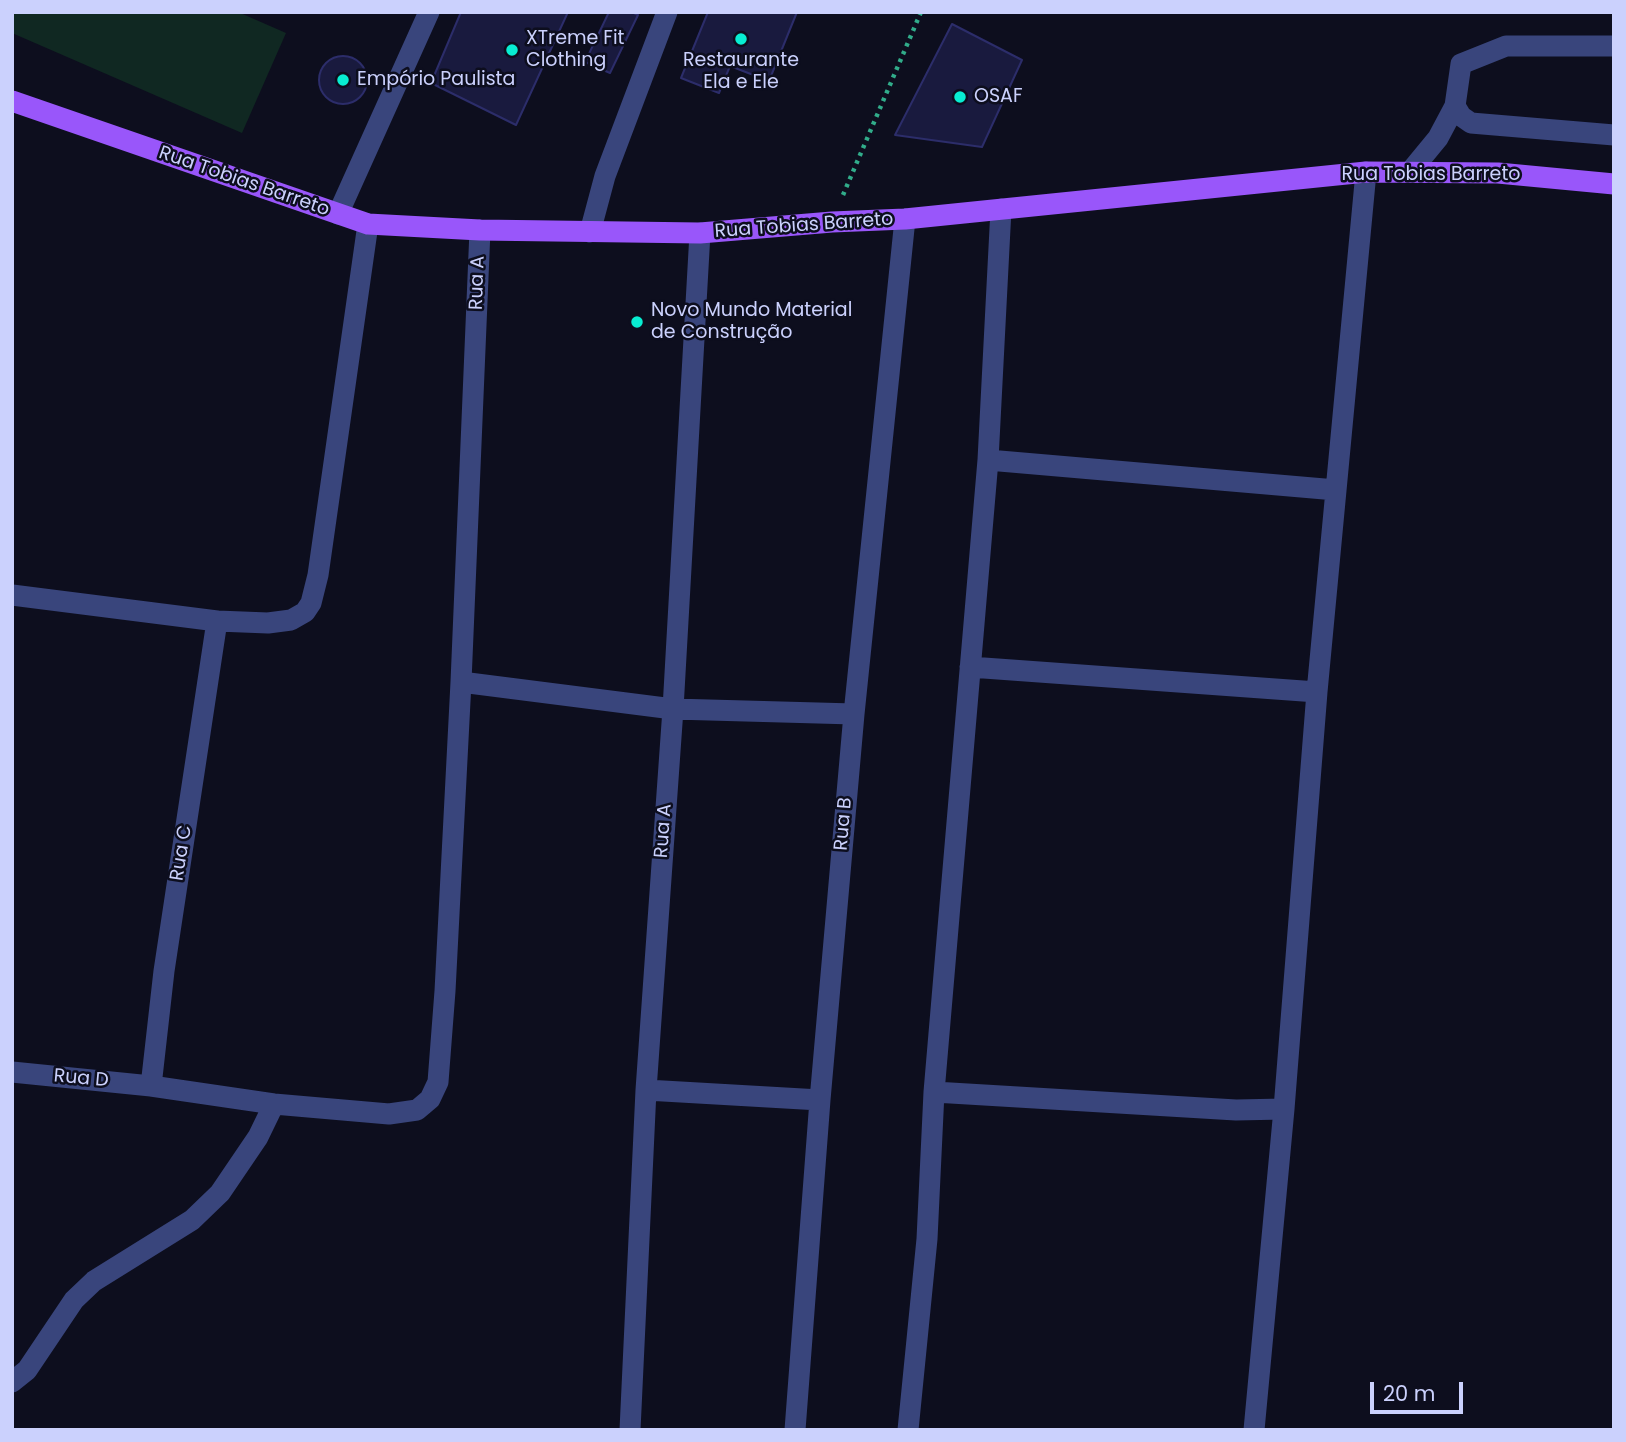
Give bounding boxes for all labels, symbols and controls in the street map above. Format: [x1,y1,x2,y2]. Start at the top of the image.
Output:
place label: XTreme Fit Clothing [526,28,625,72]
marker: Restaurante Ela e Ele [733,31,749,47]
marker: XTreme Fit Clothing [504,42,520,58]
place label: Restaurante Ela e Ele [683,50,799,94]
place label: Empório Paulista [357,69,515,91]
marker: Empório Paulista [335,72,351,88]
place label: OSAF [974,86,1022,108]
marker: OSAF [952,89,968,105]
street label: Rua Tobias Barreto [156,142,332,222]
street label: Rua Tobias Barreto [1342,164,1520,186]
street label: Rua Tobias Barreto [714,208,894,244]
street label: Rua A [466,255,490,311]
place label: Novo Mundo Material de Construção [651,300,852,344]
marker: Novo Mundo Material de Construção [629,314,645,330]
street label: Rua B [830,796,858,852]
street label: Rua A [651,803,677,859]
street label: Rua C [166,823,198,883]
street label: Rua D [53,1065,109,1093]
scale bar [1374,1368,1467,1412]
text: 20 m [1383,1379,1436,1408]

